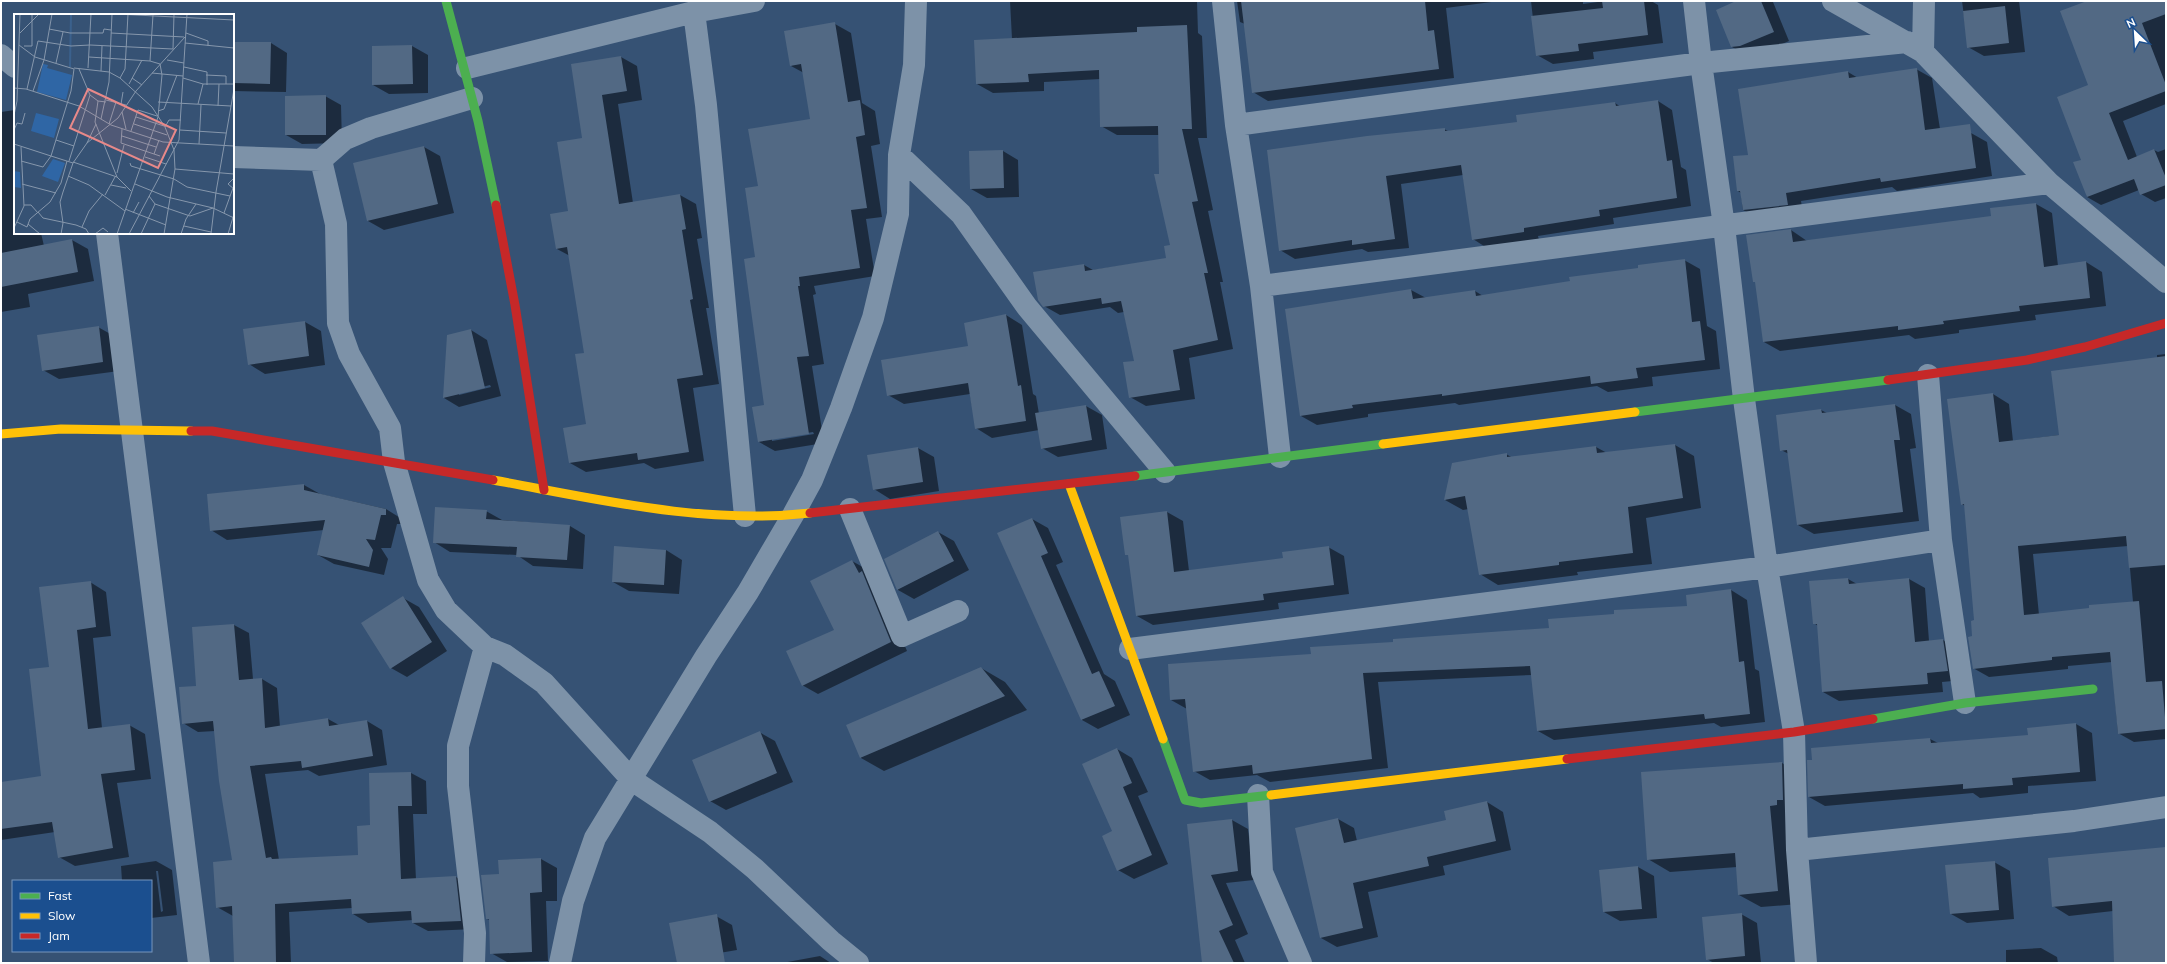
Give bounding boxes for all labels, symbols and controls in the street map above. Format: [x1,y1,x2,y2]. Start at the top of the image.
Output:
north arrow [2115,12,2155,52]
inset map [14,14,234,234]
text: N [2124,15,2137,31]
legend [12,880,152,952]
text: Fast [48,888,72,903]
text: Slow [48,908,76,923]
text: Jam [48,928,70,943]

